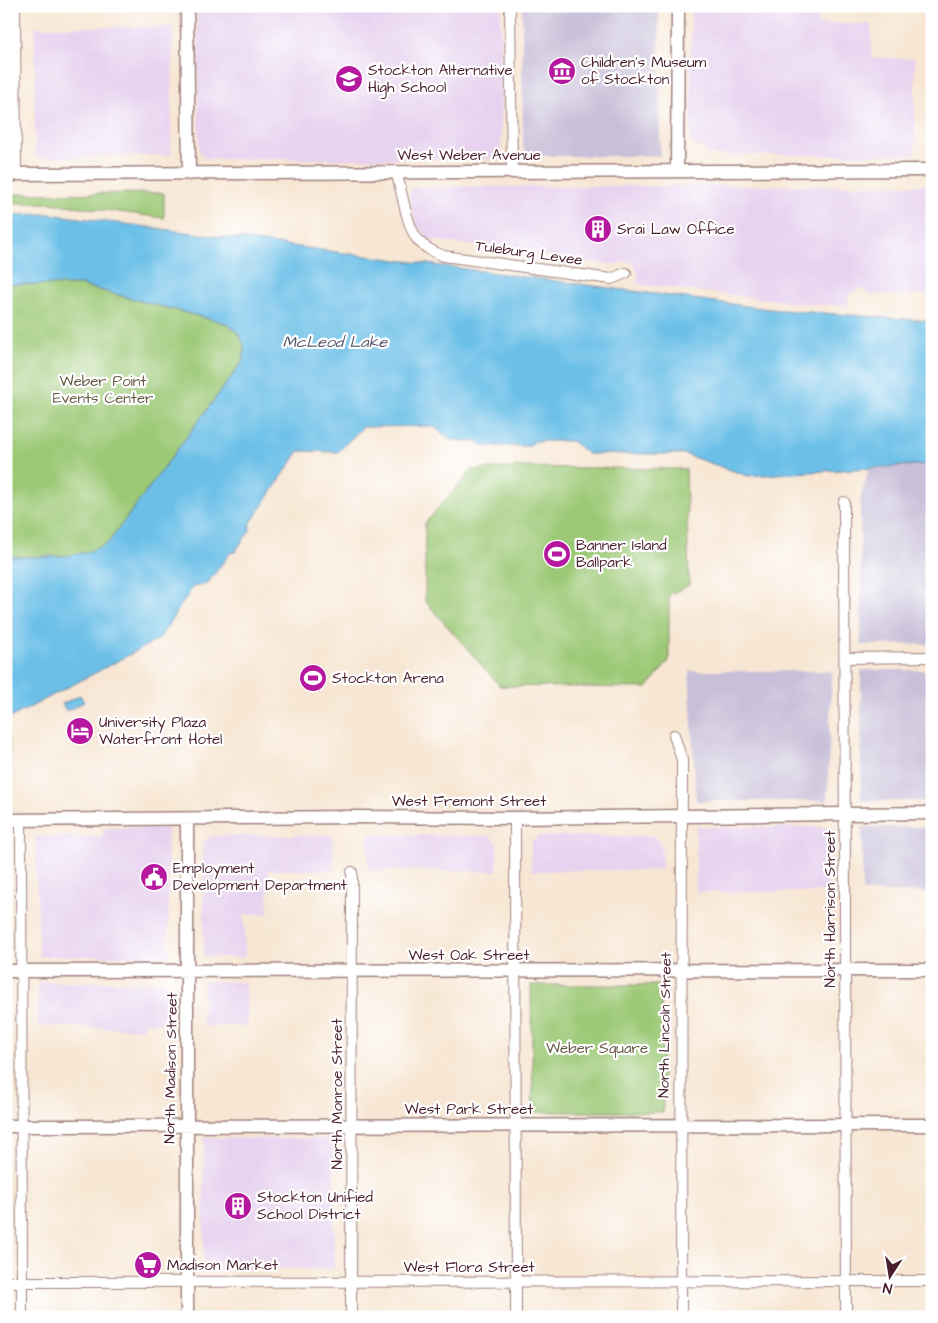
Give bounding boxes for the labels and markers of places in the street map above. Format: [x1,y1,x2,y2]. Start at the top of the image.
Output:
place label: Children's Museum of Stockton [581,52,707,90]
museum icon: Children's Museum of Stockton [547,56,577,86]
place label: Stockton Alternative High School [368,60,513,99]
school or university icon: Stockton Alternative High School [334,64,364,94]
building icon: Srai Law Office [583,214,613,244]
place label: Srai Law Office [617,219,735,240]
place label: Banner Island Ballpark [576,535,667,573]
sports icon: Banner Island Ballpark [542,539,572,569]
sports icon: Stockton Arena [298,663,328,693]
place label: Stockton Arena [332,668,444,689]
place label: University Plaza Waterfront Hotel [99,712,222,750]
hotel icon: University Plaza Waterfront Hotel [65,716,95,746]
place label: Employment Development Department [173,858,347,896]
public building icon: Employment Development Department [139,862,169,892]
place label: Stockton Unified School District [257,1187,373,1225]
building icon: Stockton Unified School District [223,1191,253,1221]
supermarket icon: Madison Market [133,1250,163,1280]
place label: Madison Market [167,1255,278,1276]

